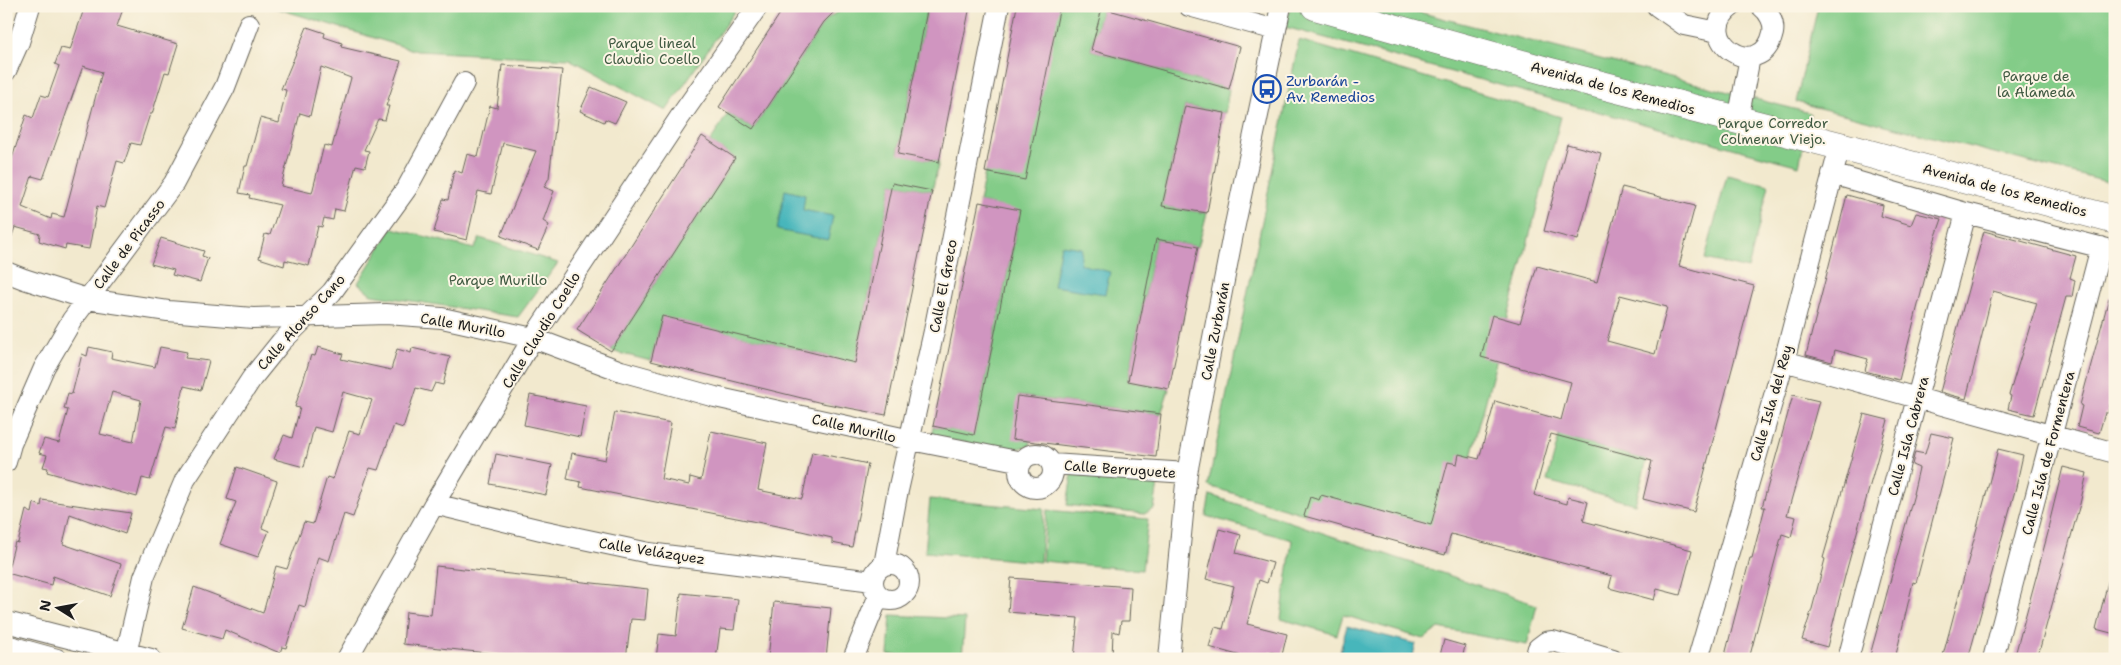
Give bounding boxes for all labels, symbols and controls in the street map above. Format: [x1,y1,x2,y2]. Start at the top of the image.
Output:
park label: Parque lineal Claudio Coello [604,34,700,68]
street label: Avenida de los Remedios [1529,57,1697,119]
park label: Parque de la Alameda [1997,67,2075,101]
place label: Zurbarán - Av. Remedios [1286,72,1375,106]
bus stop icon: Zurbarán - Av. Remedios [1252,74,1282,104]
park label: Parque Corredor Colmenar Viejo. [1718,114,1829,148]
street label: Avenida de los Remedios [1921,159,2089,221]
street label: Calle de Picasso [89,195,169,293]
street label: Calle El Greco [925,238,961,334]
street label: Calle Claudio Coello [498,268,584,392]
street label: Calle Alonso Cano [253,270,349,374]
park label: Parque Murillo [449,271,547,289]
street label: Calle Zurbarán [1197,280,1233,382]
street label: Calle Murillo [419,309,507,341]
street label: Calle Isla del Rey [1746,343,1796,463]
street label: Calle Isla de Formentera [2017,369,2079,537]
street label: Calle Isla Cabrera [1883,374,1933,498]
street label: Calle Murillo [810,410,898,446]
street label: Calle Berruguete [1063,456,1177,482]
street label: Calle Velázquez [598,534,706,568]
north arrow [32,582,82,632]
text: N [35,598,55,613]

